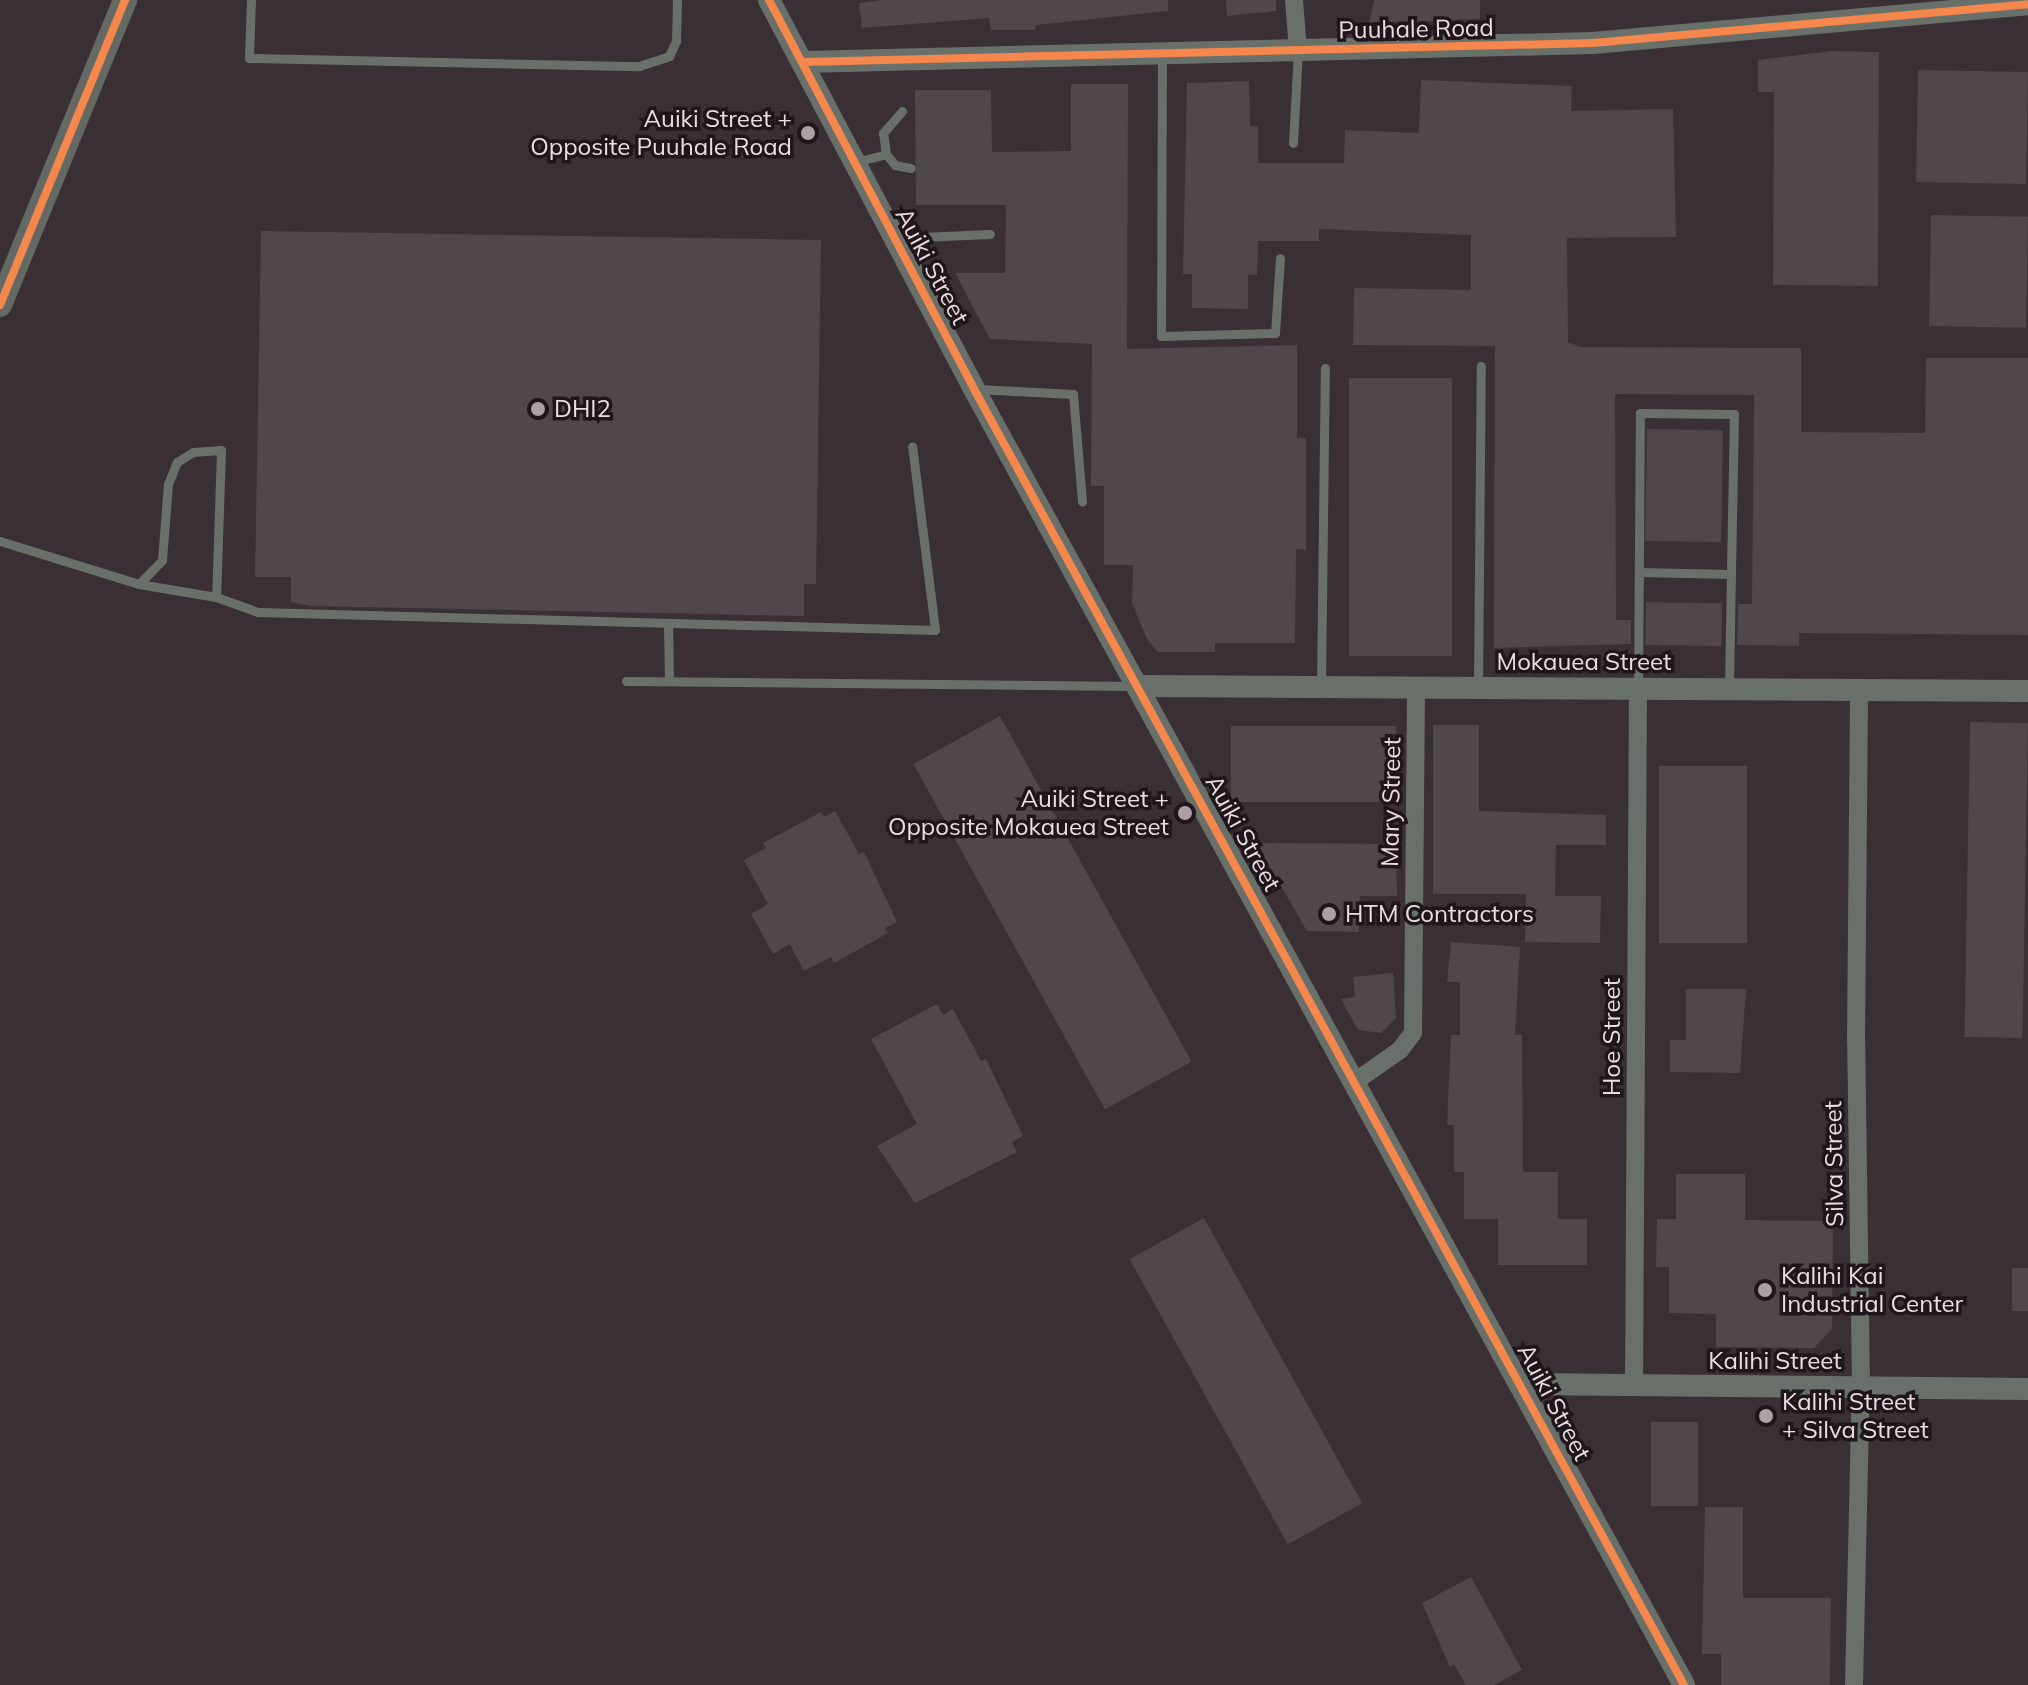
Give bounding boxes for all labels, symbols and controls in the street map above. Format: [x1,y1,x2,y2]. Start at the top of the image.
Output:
street label: Puuhale Road [1338,13,1494,45]
place label: Auiki Street + Opposite Puuhale Road [530,105,792,161]
marker: Auiki Street + Opposite Puuhale Road [799,124,817,142]
street label: Auiki Street [889,203,975,329]
place label: DHI2 [554,395,611,423]
marker: DHI2 [529,400,547,418]
street label: Mokauea Street [1497,648,1671,676]
street label: Mary Street [1375,737,1407,867]
street label: Auiki Street [1199,770,1287,896]
place label: Auiki Street + Opposite Mokauea Street [888,785,1169,841]
marker: Auiki Street + Opposite Mokauea Street [1176,804,1194,822]
place label: HTM Contractors [1345,900,1534,928]
marker: HTM Contractors [1320,905,1338,923]
street label: Hoe Street [1598,978,1626,1096]
street label: Silva Street [1819,1101,1849,1227]
place label: Kalihi Kai Industrial Center [1781,1262,1963,1318]
marker: Kalihi Kai Industrial Center [1756,1281,1774,1299]
street label: Auiki Street [1511,1339,1597,1465]
street label: Kalihi Street [1708,1347,1842,1375]
place label: Kalihi Street + Silva Street [1782,1388,1929,1444]
marker: Kalihi Street + Silva Street [1757,1407,1775,1425]

